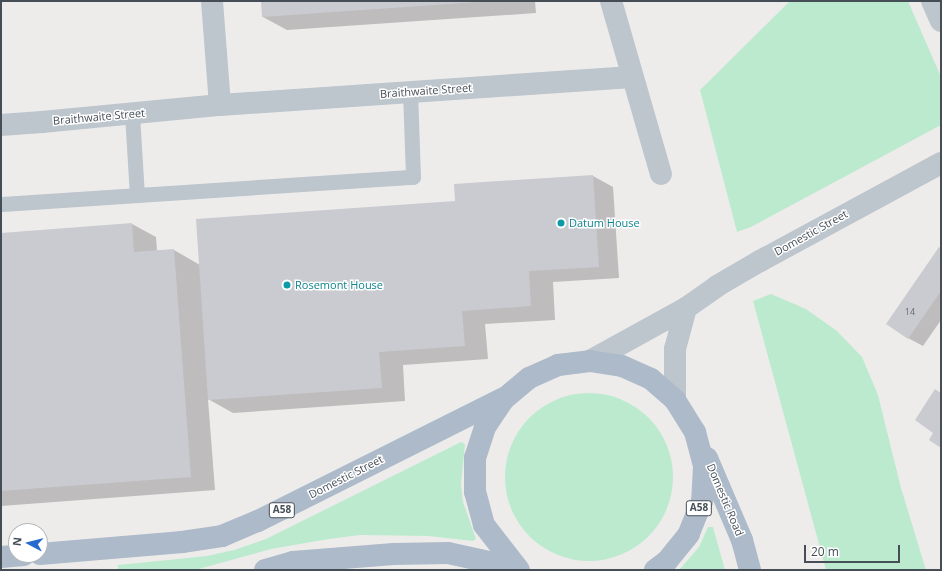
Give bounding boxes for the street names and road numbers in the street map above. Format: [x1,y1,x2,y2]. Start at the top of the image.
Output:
street label: Braithwaite Street [380,81,472,101]
street label: Braithwaite Street [52,106,146,128]
street label: Domestic Street [772,207,850,259]
street label: Domestic Street [307,453,385,501]
street label: Domestic Road [704,462,746,538]
road number: A58 [685,500,713,516]
road number: A58 [268,502,296,518]

